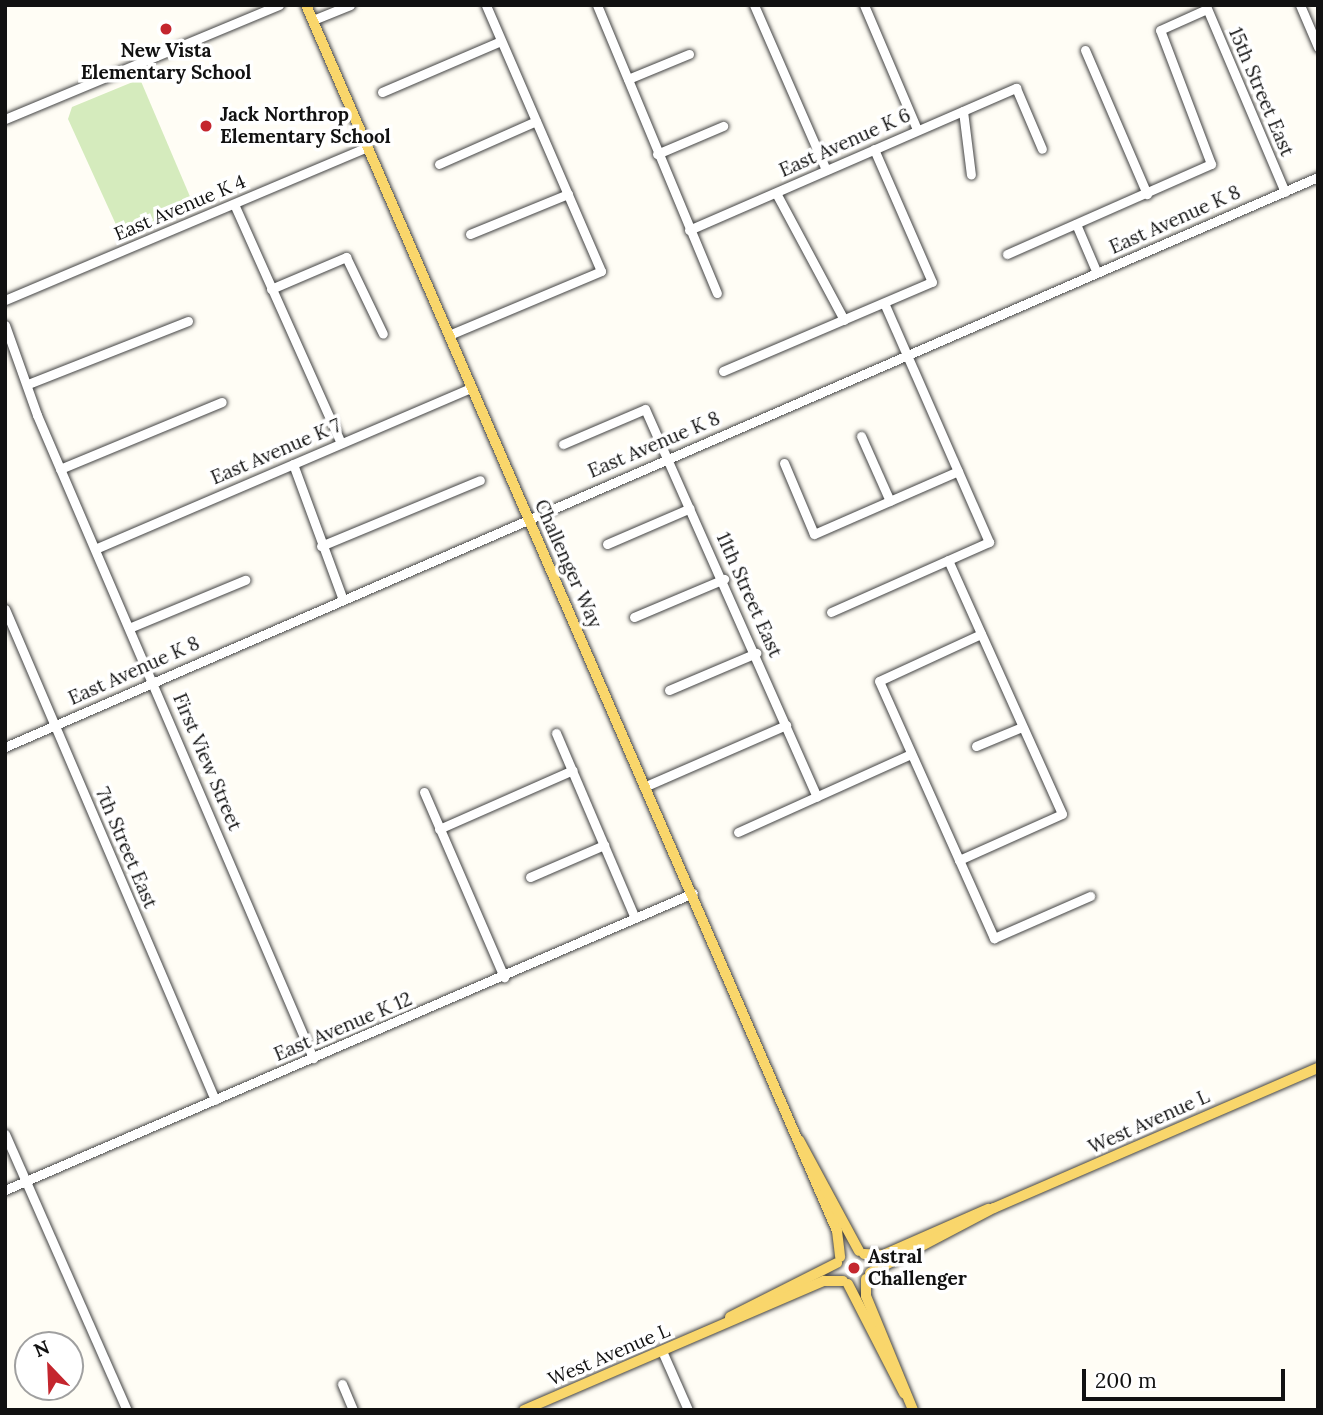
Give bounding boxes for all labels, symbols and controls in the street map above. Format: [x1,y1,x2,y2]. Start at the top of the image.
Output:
marker: New Vista Elementary School [158,21,174,37]
street label: 15th Street East [1224,24,1298,160]
place label: New Vista Elementary School [81,40,251,84]
place label: Jack Northrop Elementary School [220,104,391,148]
street label: East Avenue K 6 [776,104,914,182]
marker: Jack Northrop Elementary School [198,118,214,134]
street label: East Avenue K 4 [111,170,249,246]
street label: East Avenue K 8 [1106,181,1244,259]
street label: East Avenue K 8 [585,407,723,483]
street label: East Avenue K 7 [208,414,344,490]
street label: Challenger Way [529,496,607,632]
street label: 11th Street East [711,529,787,661]
street label: East Avenue K 8 [65,632,203,710]
street label: First View Street [168,690,246,834]
street label: 7th Street East [90,784,162,912]
street label: East Avenue K 12 [271,988,415,1066]
street label: West Avenue L [1085,1085,1213,1159]
place label: Astral Challenger [868,1246,967,1290]
marker: Astral Challenger [846,1260,862,1276]
street label: West Avenue L [545,1319,673,1391]
north arrow [14,1331,84,1401]
text: N [30,1335,53,1362]
scale bar [1085,1356,1288,1400]
text: 200 m [1095,1367,1157,1394]

